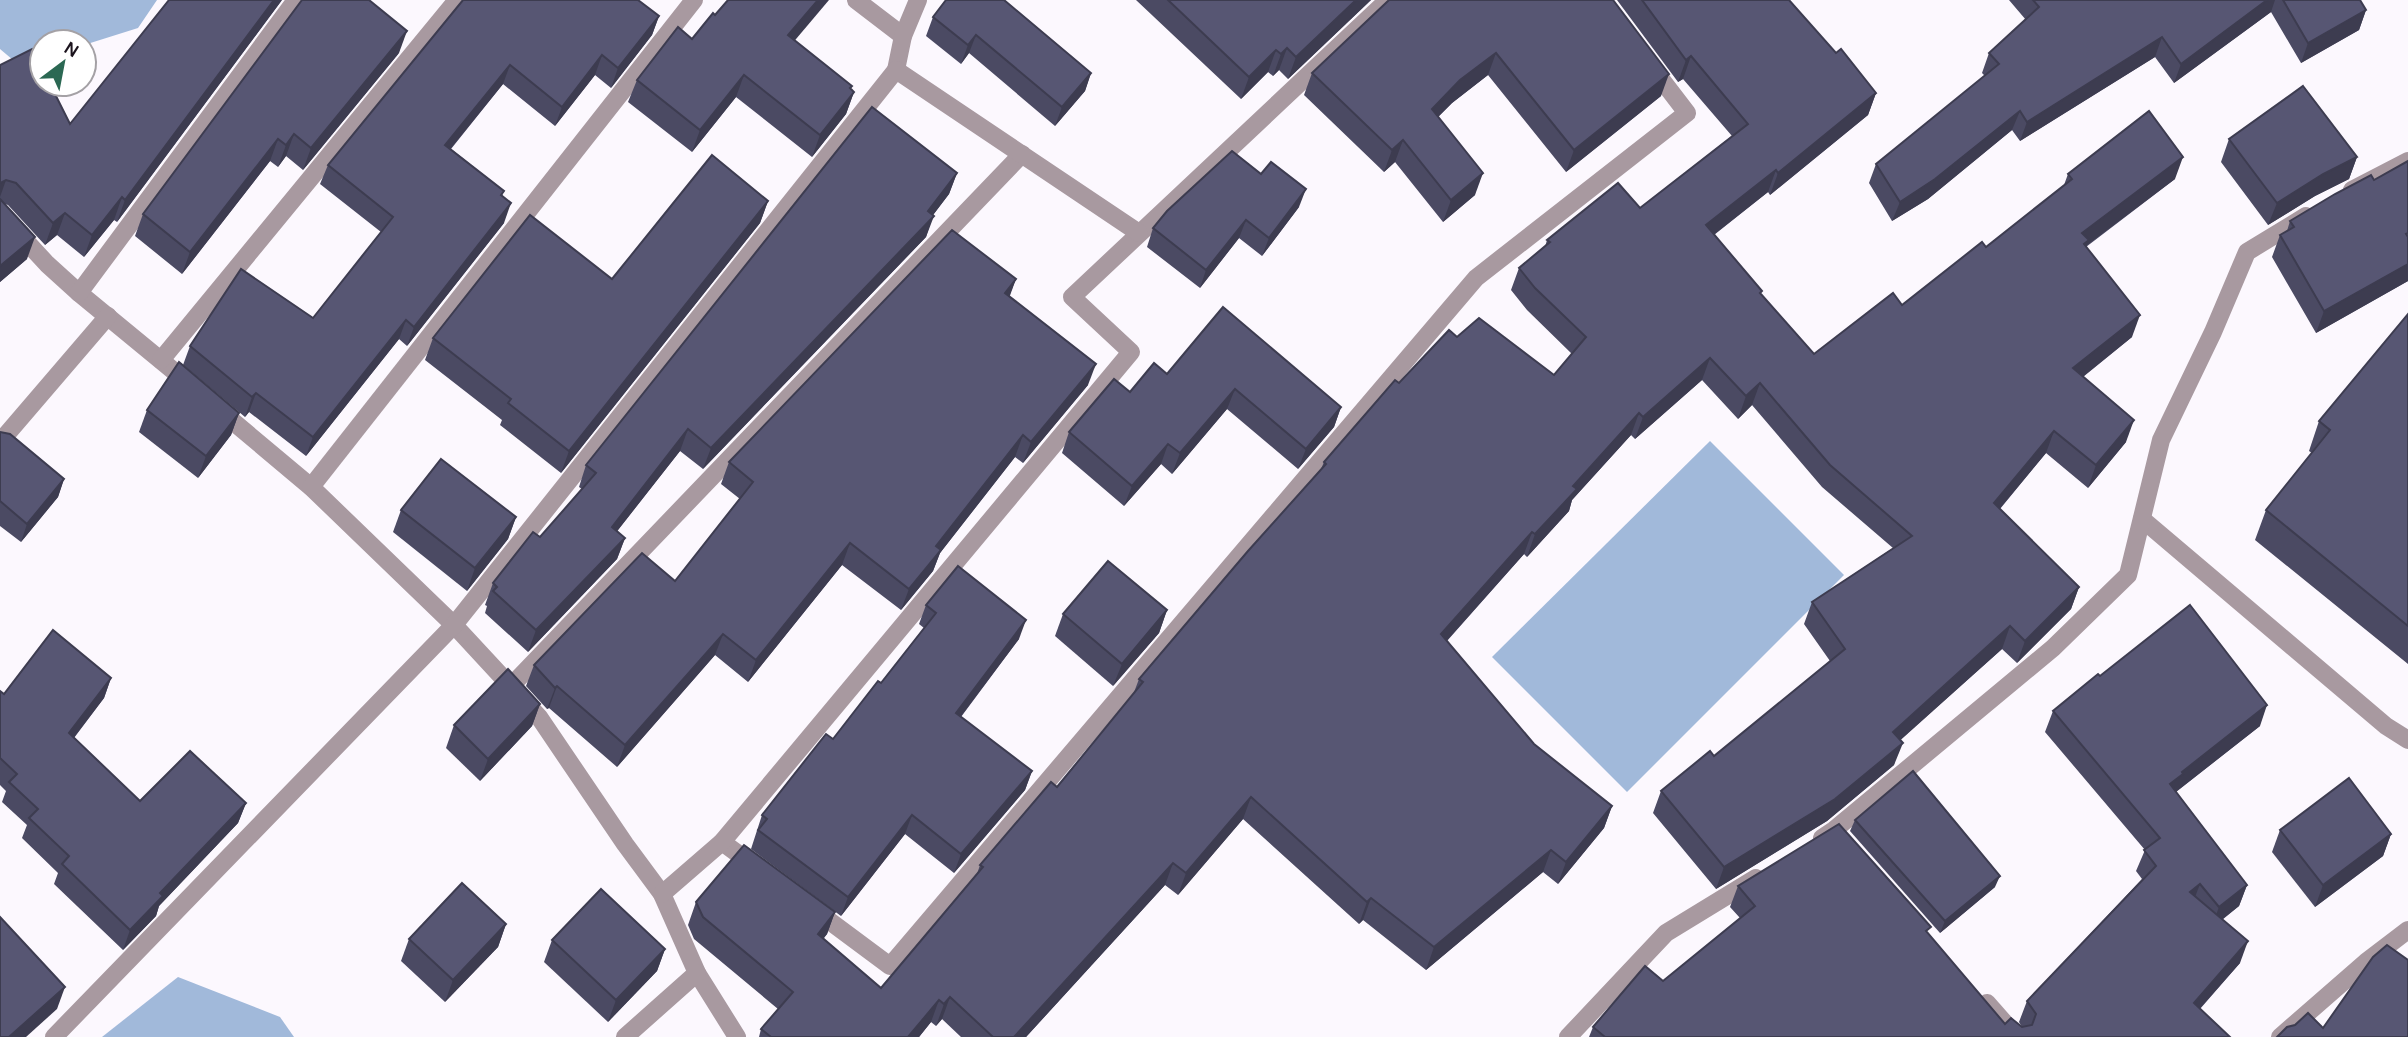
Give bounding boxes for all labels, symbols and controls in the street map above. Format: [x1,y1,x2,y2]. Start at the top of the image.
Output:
north arrow [28,28,98,98]
text: N [60,36,83,62]

